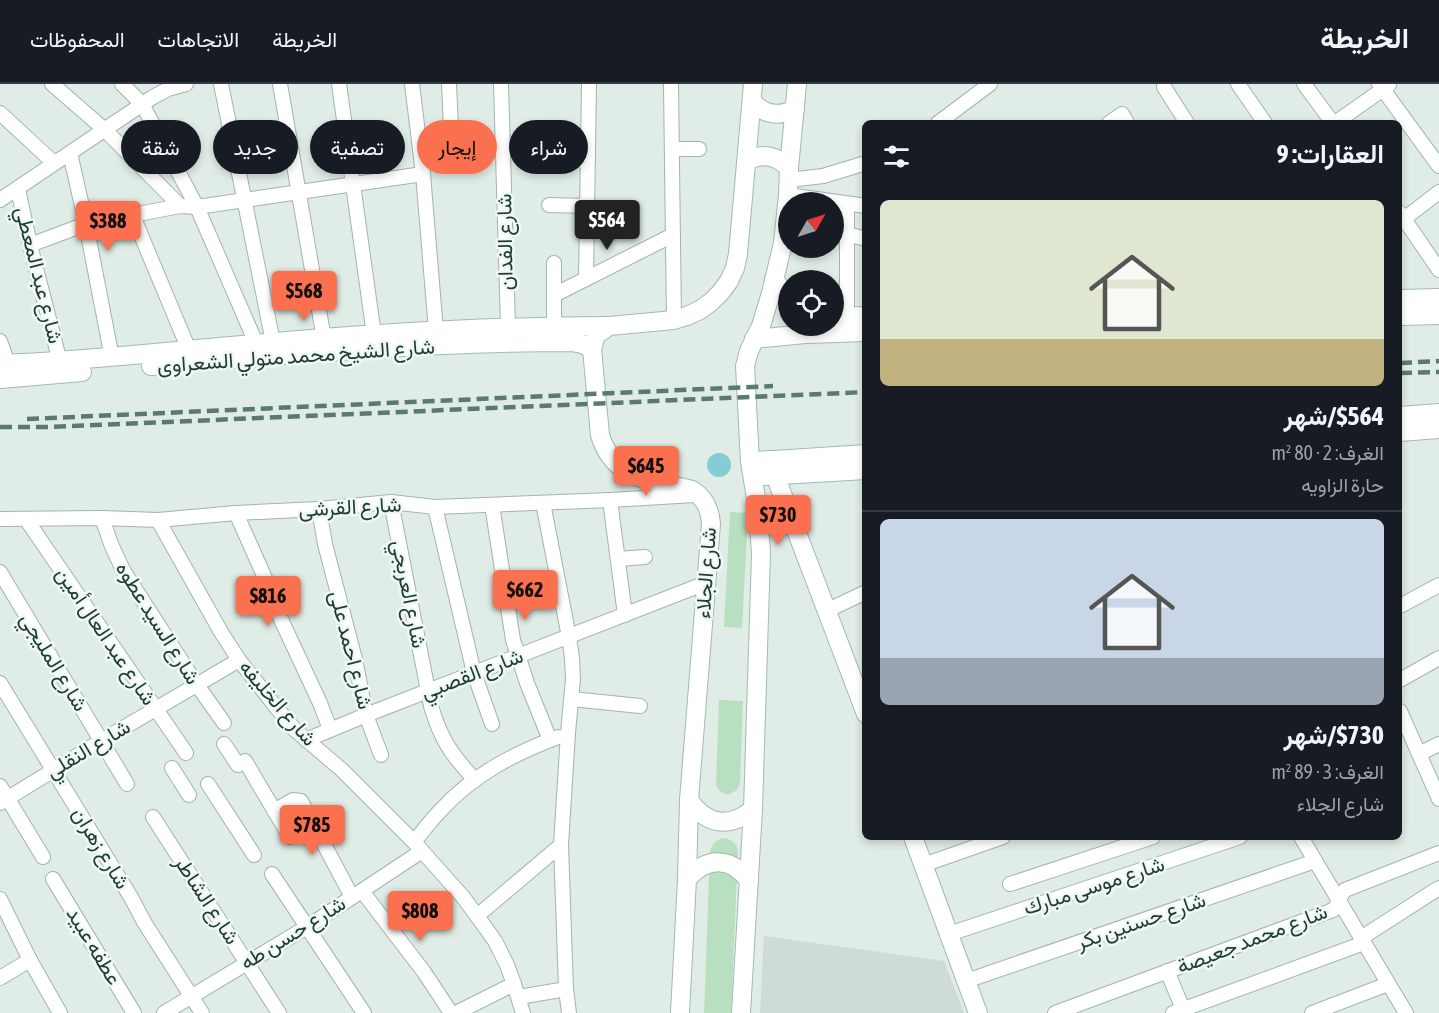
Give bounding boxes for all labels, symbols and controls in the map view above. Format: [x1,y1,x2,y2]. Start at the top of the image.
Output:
text: الخريطة [1320,22,1409,54]
text: المحفوظات [30,27,125,51]
text: الاتجاهات [158,27,239,51]
text: الخريطة [272,27,337,51]
chip: شقة [121,120,201,174]
chip: جديد [213,120,298,174]
chip: تصفية [310,120,405,174]
chip: إيجار [417,120,497,174]
chip: شراء [509,120,588,174]
text: العقارات: 9 [1276,139,1384,169]
icon: filters [880,140,913,173]
north arrow [778,192,844,258]
map controls [778,192,844,336]
street label: شارع الفدان [491,193,520,291]
pin: $564 [571,200,643,251]
pin: $388 [72,201,144,252]
street label: شارع عبد المعطي [6,204,69,347]
text: $564 [589,208,625,231]
text: $388 [90,209,126,232]
icon: home [1078,239,1186,347]
button: locate [778,270,844,336]
pin: $568 [268,271,340,322]
text: $568 [286,279,322,302]
street label: شارع الشيخ محمد متولي الشعراوى [156,333,436,383]
text: $564/شهر [1284,401,1384,431]
text: الغرف: 2 · 80 m² [1271,441,1384,464]
pin: $645 [610,446,682,497]
text: $645 [628,454,664,477]
text: حارة الزاويه [1301,473,1384,496]
street label: شارع القرشى [298,491,402,524]
pin: $730 [742,495,814,546]
text: $730 [760,503,796,526]
street label: شارع الجلاء [690,526,723,620]
street label: شارع العربجي [382,538,432,651]
street label: شارع السيد عطوه [109,557,206,690]
icon: home [1078,558,1186,666]
street label: شارع عبد العال أمين [49,562,162,711]
pin: $662 [489,570,561,621]
pin: $816 [232,576,304,627]
text: $662 [507,578,543,601]
text: $816 [250,584,286,607]
street label: شارع احمد على [323,588,378,712]
street label: شارع المليجي [11,608,94,718]
street label: شارع القصبي [417,643,528,709]
street label: شارع الخليفه [233,654,323,752]
street label: شارع النقلي [41,714,137,788]
text: $730/شهر [1284,720,1384,750]
text: الغرف: 3 · 89 m² [1271,760,1384,783]
text: شارع الجلاء [1297,792,1384,815]
street label: شارع زهران [66,802,136,894]
pin: $785 [276,805,348,856]
text: $785 [294,813,330,836]
street label: شارع الشاطر [167,850,245,950]
street label: شارع موسى مبارك [1020,851,1168,922]
street label: شارع حسنين بكر [1072,887,1210,957]
street label: شارع حسن طه [235,890,351,977]
pin: $808 [384,891,456,942]
street label: شارع محمد جعيصة [1173,898,1331,981]
text: $808 [402,899,438,922]
street label: عطفه عبيد [61,902,127,989]

